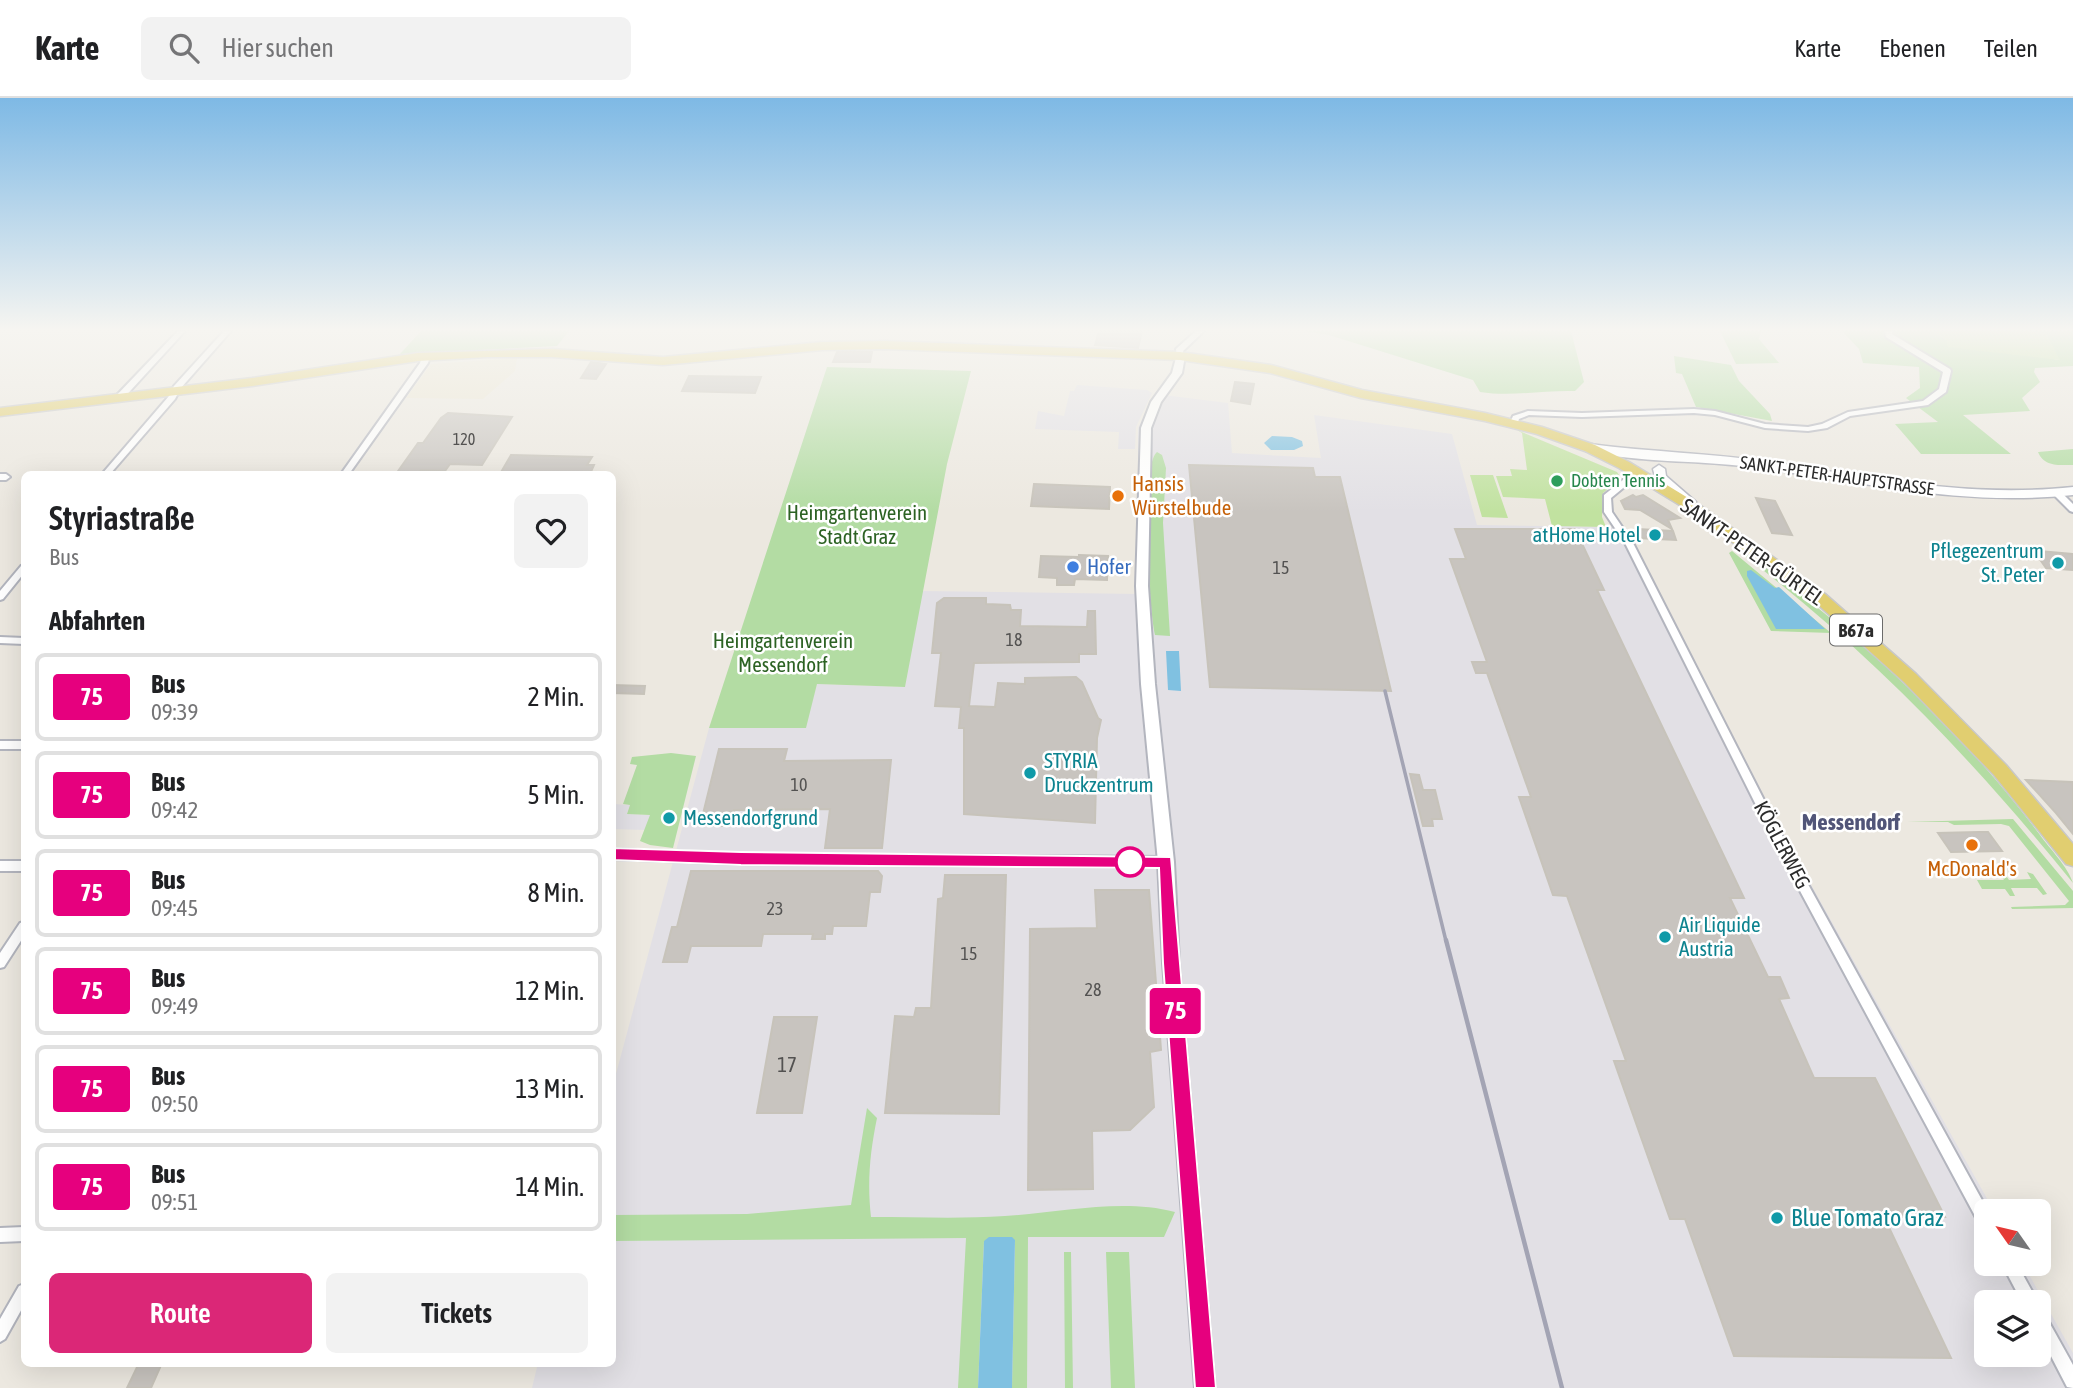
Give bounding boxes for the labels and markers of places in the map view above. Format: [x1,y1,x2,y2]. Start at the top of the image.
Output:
place label: Dobten Tennis [1571,470,1665,491]
place label: Hansis Würstelbude [1132,471,1231,519]
marker: Dobten Tennis [1549,473,1565,489]
marker: Hansis Würstelbude [1110,488,1126,504]
place label: atHome Hotel [1533,522,1641,546]
marker: atHome Hotel [1647,527,1663,543]
place label: Pflegezentrum St. Peter [1930,538,2045,586]
place label: Hofer [1087,554,1131,578]
marker: Pflegezentrum St. Peter [2050,555,2066,571]
marker: Hofer [1065,559,1081,575]
place label: STYRIA Druckzentrum [1044,748,1154,796]
marker: STYRIA Druckzentrum [1022,765,1038,781]
place label: Messendorfgrund [683,805,818,829]
marker: Messendorfgrund [661,810,677,826]
marker: McDonald's [1964,837,1980,853]
unlabelled marker [1115,847,1145,877]
place label: McDonald's [1927,856,2017,880]
place label: Air Liquide Austria [1679,912,1761,960]
marker: Air Liquide Austria [1657,929,1673,945]
place label: Blue Tomato Graz [1791,1204,1944,1231]
marker: Blue Tomato Graz [1769,1210,1785,1226]

